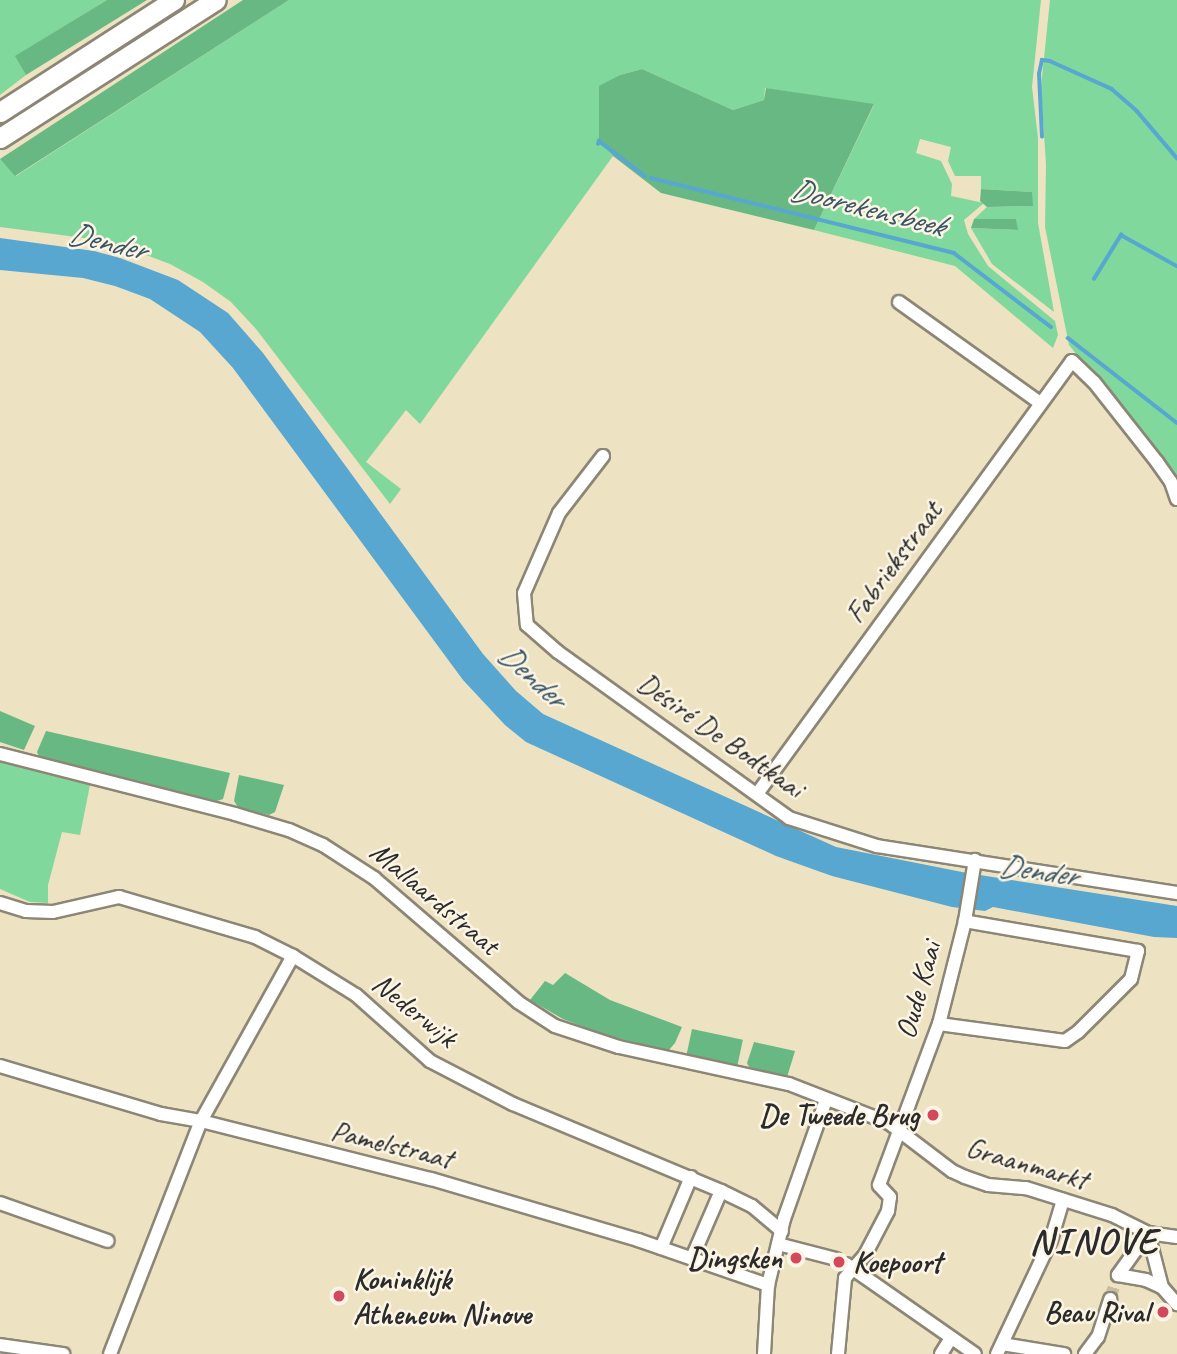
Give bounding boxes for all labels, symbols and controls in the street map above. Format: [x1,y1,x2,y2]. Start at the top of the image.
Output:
water label: Doorekensbeek [786,170,948,246]
water label: Dender [65,215,149,269]
street label: Fabriekstraat [837,494,949,630]
water label: Dender [490,636,574,716]
street label: Désiré De Bodtkaai [631,665,811,805]
street label: Mallaardstraat [363,834,507,962]
water label: Dender [997,847,1079,895]
street label: Oude Kaai [887,937,949,1043]
street label: Nederwijk [365,965,465,1055]
place label: De Tweede Brug [760,1097,919,1133]
marker: De Tweede Brug [925,1107,941,1123]
street label: Pamelstraat [328,1112,456,1176]
street label: Graanmarkt [962,1129,1092,1197]
district label: NINOVE [1031,1219,1157,1263]
place label: Dingsken [688,1240,782,1276]
place label: Koepoort [853,1244,941,1280]
marker: Dingsken [788,1250,804,1266]
marker: Koepoort [831,1254,847,1270]
place label: Koninklijk Atheneum Ninove [353,1261,531,1332]
marker: Koninklijk Atheneum Ninove [331,1288,347,1304]
place label: Beau Rival [1043,1294,1149,1330]
marker: Beau Rival [1155,1304,1171,1320]

